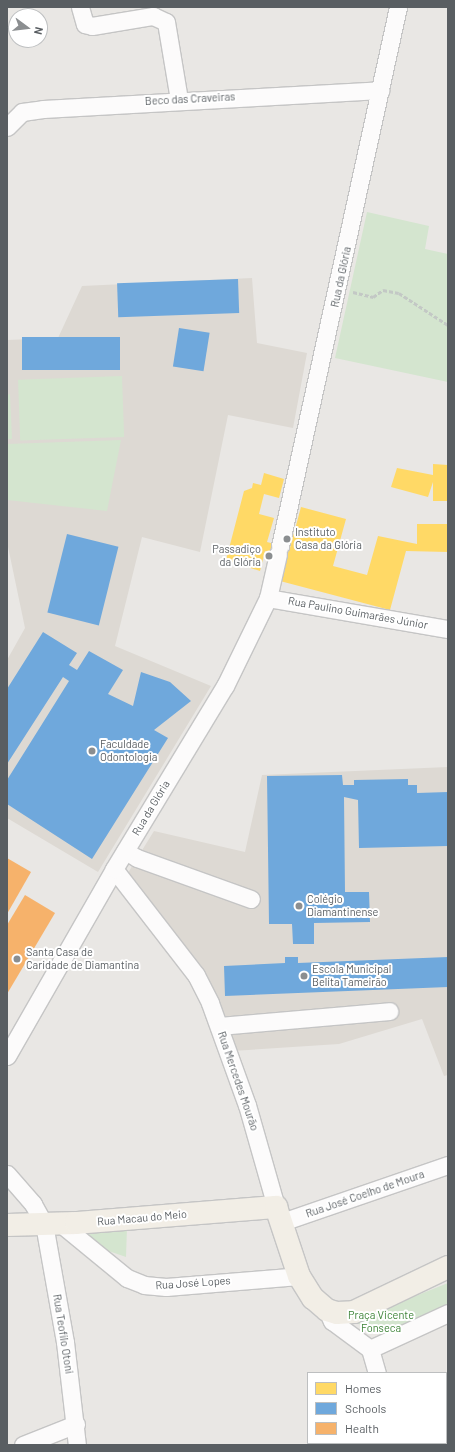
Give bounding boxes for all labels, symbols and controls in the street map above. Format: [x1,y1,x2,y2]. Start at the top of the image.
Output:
north arrow [8,8,48,48]
text: N [32,26,46,36]
street label: Beco das Craveiras [144,90,236,108]
street label: Rua da Glória [328,245,354,309]
place label: Instituto Casa da Glória [295,526,362,552]
marker: Instituto Casa da Glória [282,534,292,544]
place label: Passadiço da Glória [212,543,261,569]
marker: Passadiço da Glória [264,551,274,561]
street label: Rua Paulino Guimarães Júnior [287,594,429,632]
place label: Faculdade Odontologia [100,738,157,764]
marker: Faculdade Odontologia [87,746,97,756]
street label: Rua da Glória [129,778,173,838]
place label: Colégio Diamantinense [307,893,378,919]
marker: Colégio Diamantinense [294,901,304,911]
place label: Santa Casa de Caridade de Diamantina [26,946,139,972]
marker: Santa Casa de Caridade de Diamantina [11,953,23,965]
place label: Escola Municipal Belita Tameirão [312,963,391,989]
marker: Escola Municipal Belita Tameirão [299,971,309,981]
street label: Rua Mercedes Mourão [215,1030,261,1132]
street label: Rua José Coelho de Moura [304,1167,426,1221]
street label: Rua Macau do Meio [97,1207,187,1229]
street label: Rua José Lopes [155,1274,231,1292]
street label: Rua Teofilo Otoni [50,1293,76,1375]
park label: Praça Vicente Fonseca [348,1309,414,1335]
legend [307,1372,447,1444]
text: Homes [345,1381,381,1395]
text: Schools [345,1401,386,1415]
text: Health [345,1421,379,1435]

